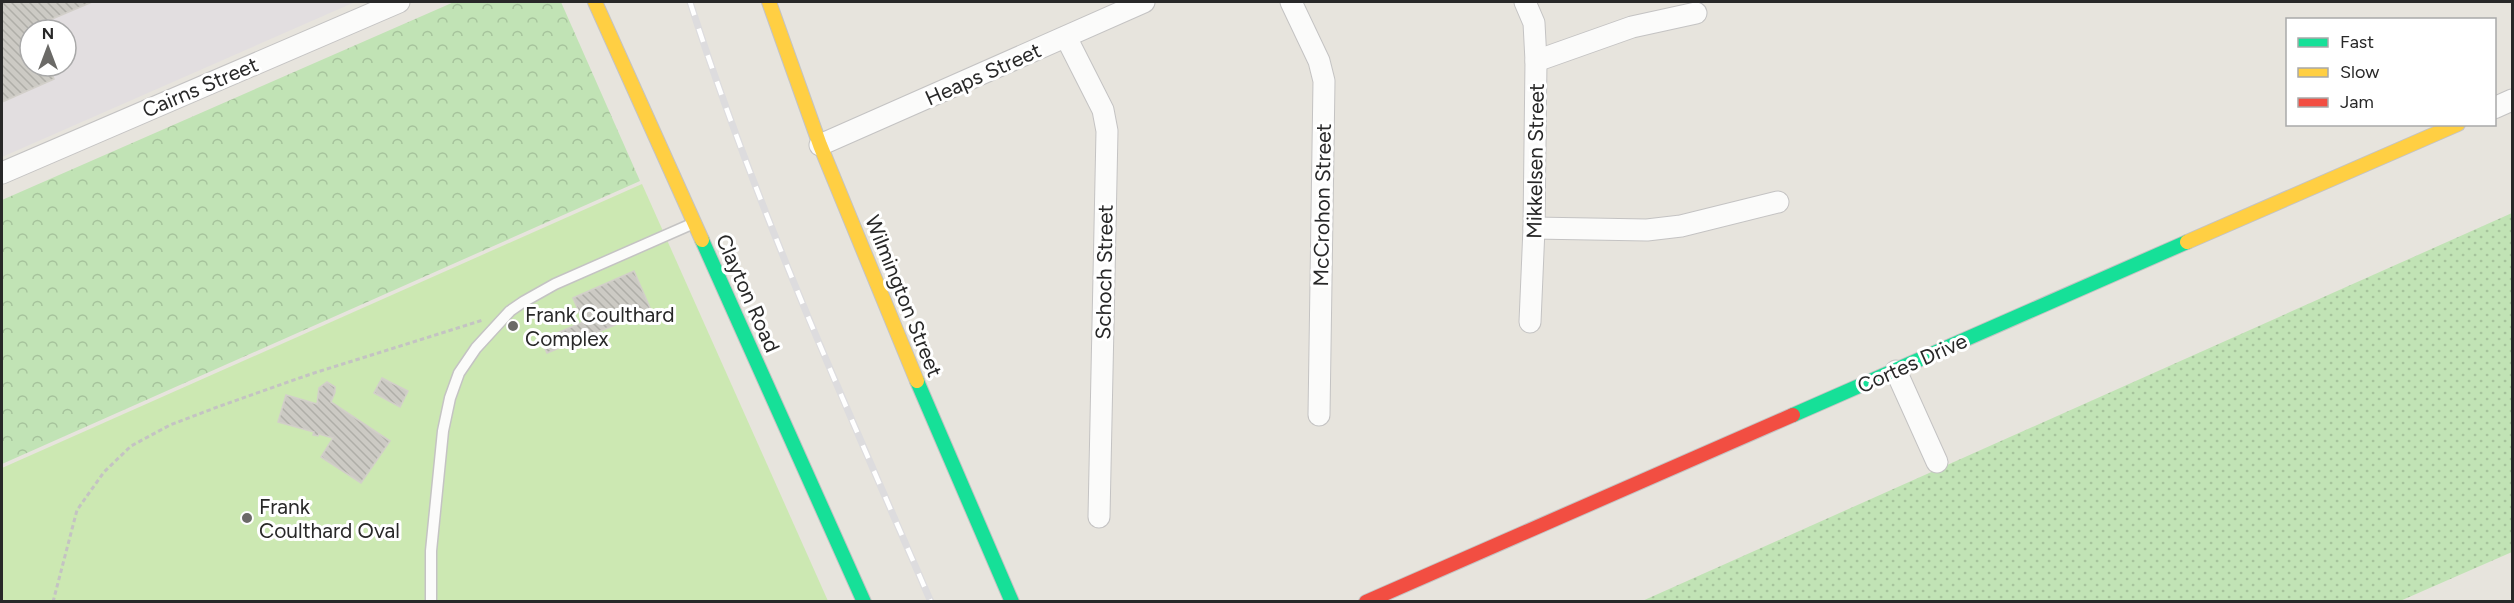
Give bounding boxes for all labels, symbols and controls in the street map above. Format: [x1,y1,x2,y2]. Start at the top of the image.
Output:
north arrow [18,18,78,78]
legend [2286,18,2496,126]
text: N [42,24,54,43]
text: Fast [2340,31,2374,53]
street label: Heaps Street [921,37,1045,111]
street label: Cairns Street [138,51,262,123]
text: Slow [2340,61,2379,83]
street label: Mikkelsen Street [1521,83,1549,239]
text: Jam [2340,91,2374,113]
street label: McCrohon Street [1308,123,1336,287]
street label: Schoch Street [1090,204,1118,340]
street label: Wilmington Street [860,211,948,381]
street label: Clayton Road [711,230,785,356]
place label: Frank Coulthard Complex [525,302,675,351]
marker: Frank Coulthard Complex [506,319,520,333]
street label: Cortes Drive [1853,328,1971,398]
place label: Frank Coulthard Oval [259,494,400,543]
marker: Frank Coulthard Oval [240,511,254,525]

